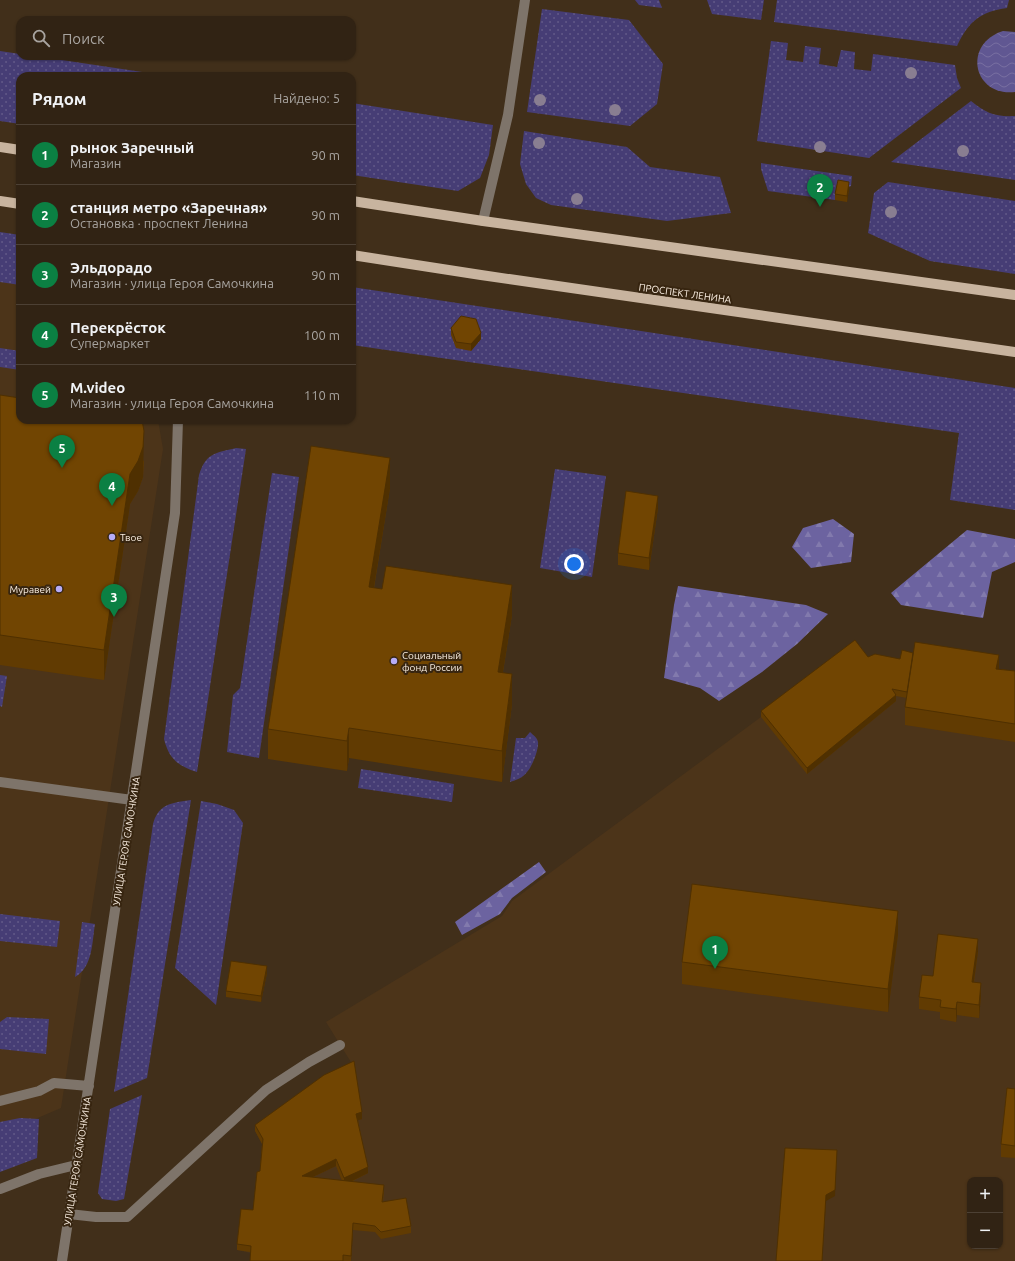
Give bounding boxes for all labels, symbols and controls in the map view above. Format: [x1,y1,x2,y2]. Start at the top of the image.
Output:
search box [16,16,356,60]
icon: search [30,27,52,49]
text: Поиск [62,30,105,47]
text: Рядом [32,89,87,108]
text: Найдено: 5 [273,91,340,105]
text: рынок Заречный [70,139,194,156]
text: 1 [41,148,49,162]
text: 90 m [311,148,340,162]
text: Магазин [70,156,121,170]
pin: 2 [807,174,833,207]
text: станция метро «Заречная» [70,199,267,216]
text: 2 [41,208,49,222]
text: 90 m [311,208,340,222]
text: Остановка · проспект Ленина [70,216,248,230]
text: Эльдорадо [70,259,152,276]
text: 3 [41,268,49,282]
text: 90 m [311,268,340,282]
text: Магазин · улица Героя Самочкина [70,276,274,290]
street label: ПРОСПЕКТ ЛЕНИНА [638,282,732,306]
text: Перекрёсток [70,319,166,336]
text: 4 [41,328,49,342]
text: 100 m [304,328,340,342]
text: Супермаркет [70,336,150,350]
text: M.video [70,379,125,396]
text: 5 [41,388,49,402]
text: 110 m [304,388,340,402]
text: Магазин · улица Героя Самочкина [70,396,274,410]
pin: 5 [49,435,75,468]
pin: 4 [99,473,125,506]
marker: Твое [107,532,117,542]
place label: Твое [120,532,142,543]
your location [564,554,584,574]
place label: Муравей [10,584,51,595]
marker: Муравей [54,584,64,594]
pin: 3 [101,584,127,617]
place label: Социальный фонд России [402,650,462,673]
marker: Социальный фонд России [389,656,399,666]
street label: УЛИЦА ГЕРОЯ САМОЧКИНА [111,775,142,906]
pin: 1 [702,936,728,969]
street label: УЛИЦА ГЕРОЯ САМОЧКИНА [62,1095,93,1226]
map controls [967,1177,1003,1249]
button: + [967,1177,1003,1213]
button: − [967,1213,1003,1249]

